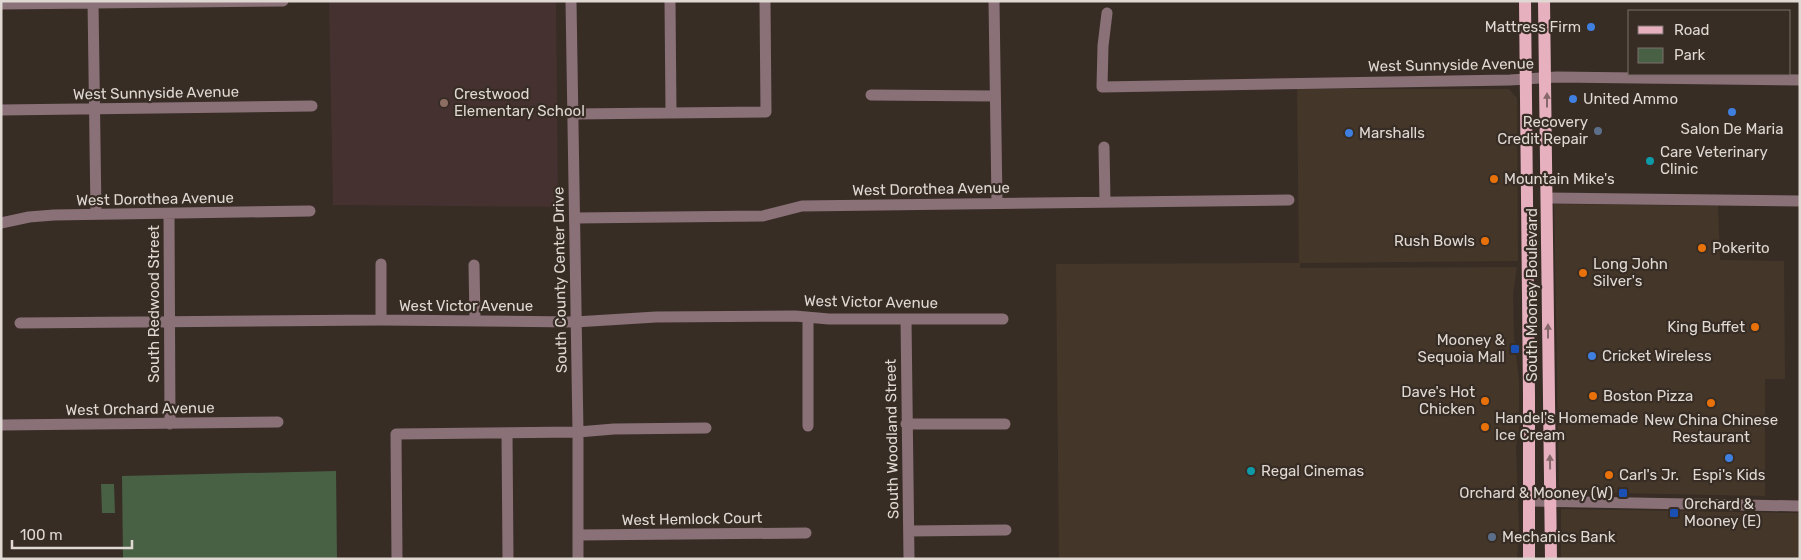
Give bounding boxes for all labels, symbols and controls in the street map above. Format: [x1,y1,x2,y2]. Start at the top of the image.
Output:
legend [1628,10,1791,75]
place label: Mattress Firm [1485,18,1581,36]
marker: Mattress Firm [1585,21,1597,33]
text: Road [1674,21,1710,39]
text: Park [1674,46,1705,64]
street label: West Sunnyside Avenue [1368,55,1534,75]
street label: West Sunnyside Avenue [73,83,239,103]
place label: Crestwood Elementary School [454,85,585,120]
place label: United Ammo [1583,90,1678,108]
one-way arrow [1543,92,1551,108]
marker: United Ammo [1567,93,1579,105]
marker: Crestwood Elementary School [438,97,450,109]
marker: Salon De Maria [1726,106,1738,118]
place label: Recovery Credit Repair [1497,113,1588,148]
place label: Salon De Maria [1681,120,1783,138]
place label: Marshalls [1359,124,1425,142]
marker: Recovery Credit Repair [1592,125,1604,137]
marker: Marshalls [1343,127,1355,139]
place label: Care Veterinary Clinic [1660,143,1768,178]
marker: Care Veterinary Clinic [1644,155,1656,167]
place label: Mountain Mike's [1504,170,1615,188]
marker: Mountain Mike's [1488,173,1500,185]
street label: West Dorothea Avenue [852,179,1010,199]
street label: South County Center Drive [549,187,571,373]
street label: West Dorothea Avenue [76,189,234,209]
street label: South Mooney Boulevard [1523,208,1541,382]
street label: South Redwood Street [145,225,163,383]
place label: Rush Bowls [1394,232,1475,250]
marker: Rush Bowls [1479,235,1491,247]
place label: Pokerito [1712,239,1770,257]
marker: Pokerito [1696,242,1708,254]
place label: Long John Silver's [1593,255,1668,290]
marker: Long John Silver's [1577,267,1589,279]
street label: West Victor Avenue [804,292,938,312]
street label: West Victor Avenue [399,297,533,315]
place label: King Buffet [1667,318,1745,336]
marker: King Buffet [1749,321,1761,333]
one-way arrow [1544,323,1552,339]
place label: Mooney & Sequoia Mall [1418,331,1506,366]
marker: Mooney & Sequoia Mall [1509,343,1521,355]
place label: Cricket Wireless [1602,347,1712,365]
marker: Cricket Wireless [1586,350,1598,362]
street label: South Woodland Street [882,359,902,519]
place label: Dave's Hot Chicken [1401,383,1475,418]
place label: Boston Pizza [1603,387,1693,405]
marker: Boston Pizza [1587,390,1599,402]
marker: Dave's Hot Chicken [1479,395,1491,407]
marker: New China Chinese Restaurant [1705,397,1717,409]
street label: West Orchard Avenue [65,399,215,419]
place label: Handel's Homemade Ice Cream [1495,409,1638,444]
place label: New China Chinese Restaurant [1644,411,1778,446]
marker: Handel's Homemade Ice Cream [1479,421,1491,433]
marker: Espi's Kids [1723,452,1735,464]
one-way arrow [1545,454,1553,470]
place label: Regal Cinemas [1261,462,1364,480]
marker: Regal Cinemas [1245,465,1257,477]
place label: Carl's Jr. [1619,466,1679,484]
place label: Espi's Kids [1693,466,1766,484]
marker: Carl's Jr. [1603,469,1615,481]
place label: Orchard & Mooney (W) [1459,484,1613,502]
marker: Orchard & Mooney (W) [1617,487,1629,499]
place label: Orchard & Mooney (E) [1684,495,1761,530]
marker: Orchard & Mooney (E) [1668,507,1680,519]
street label: West Hemlock Court [621,509,763,529]
scale bar [12,518,132,550]
text: 100 m [20,526,62,544]
place label: Mechanics Bank [1502,528,1616,546]
marker: Mechanics Bank [1486,531,1498,543]

